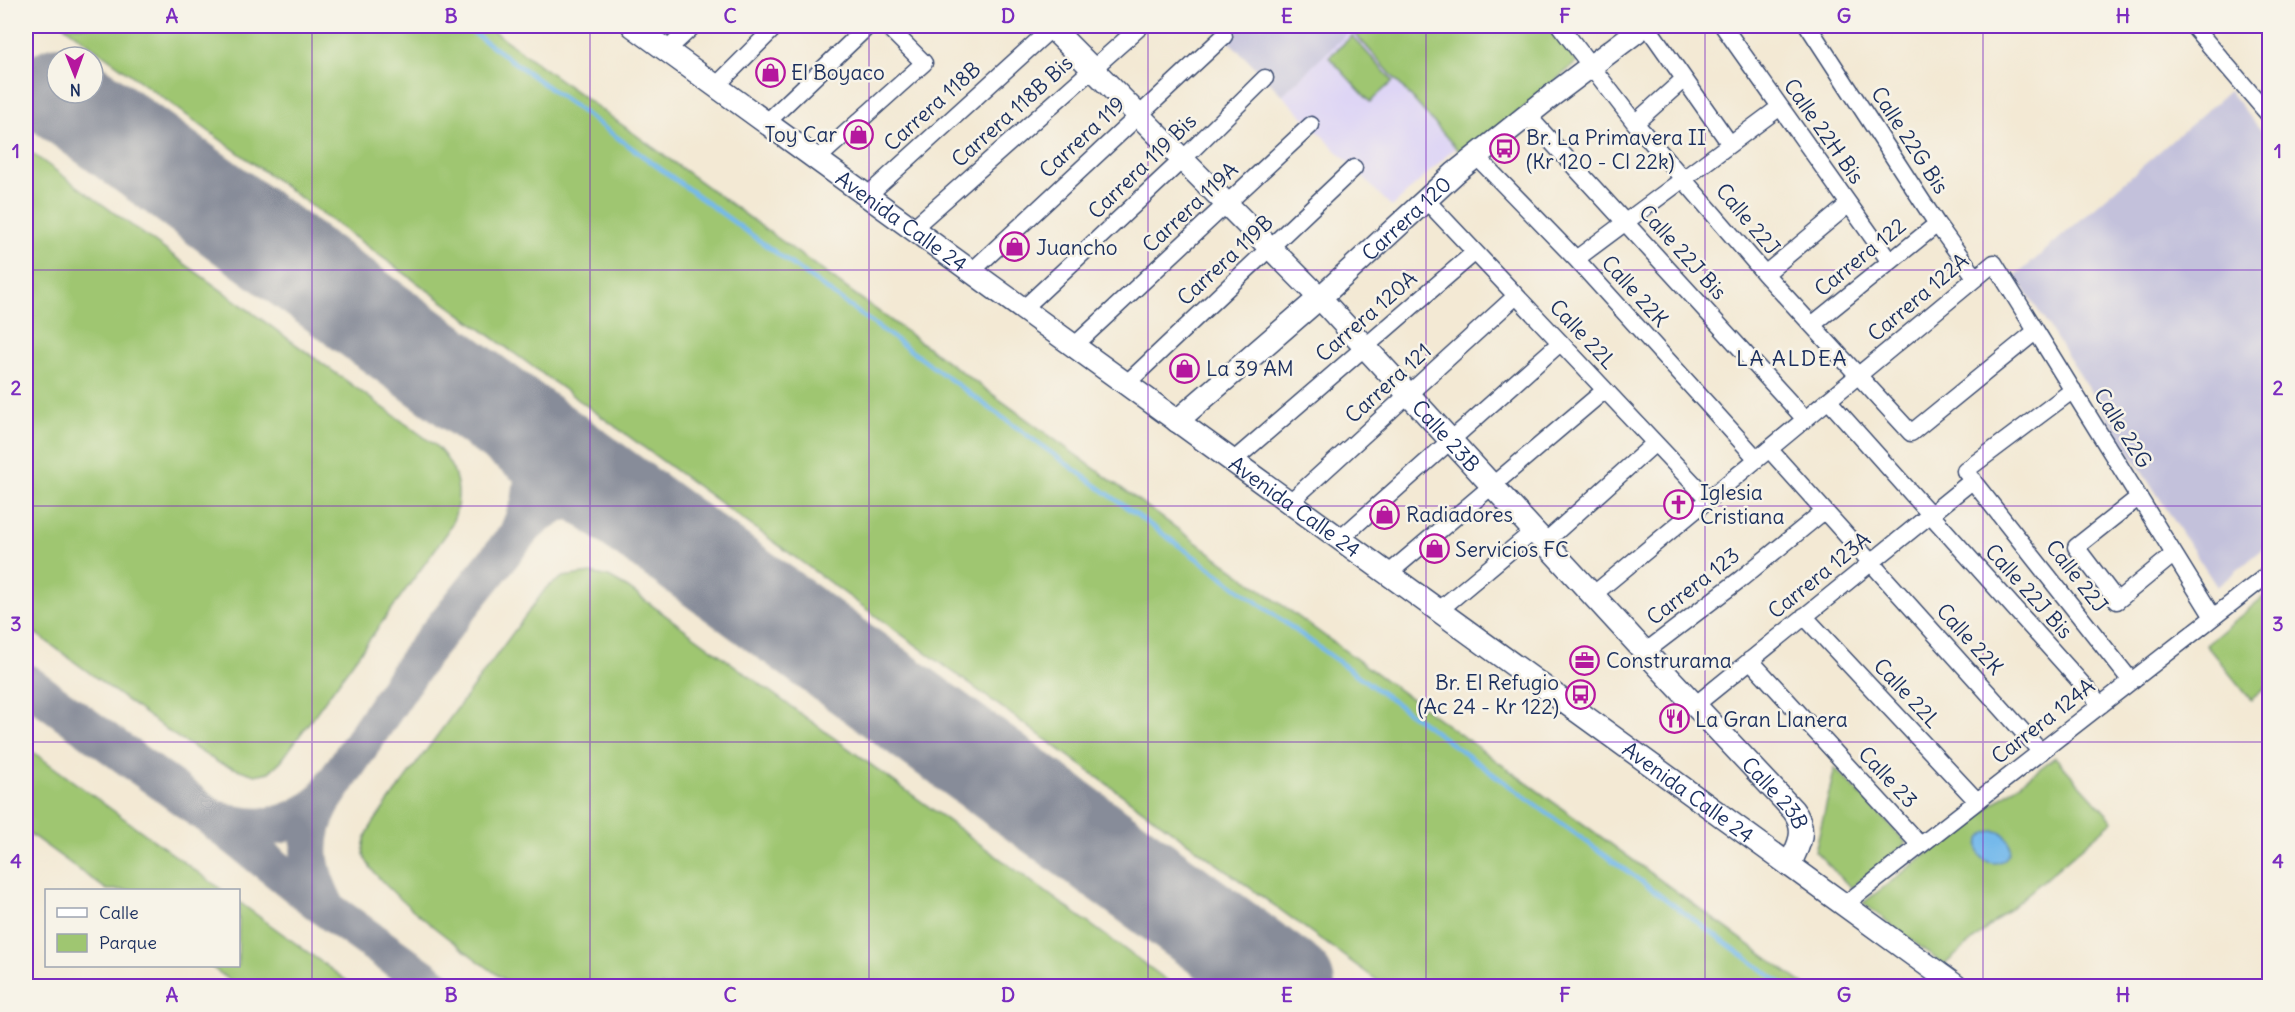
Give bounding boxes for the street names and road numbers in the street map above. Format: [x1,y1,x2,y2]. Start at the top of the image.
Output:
street label: Carrera 118B Bis [946,49,1078,173]
street label: Carrera 118B [878,55,986,157]
street label: Calle 22H Bis [1778,73,1870,189]
street label: Calle 22G Bis [1865,81,1955,199]
street label: Carrera 119 [1033,90,1131,184]
street label: Carrera 119 Bis [1082,107,1202,225]
street label: Carrera 119A [1137,156,1243,258]
street label: Avenida Calle 24 [831,164,973,278]
street label: Carrera 120 [1356,170,1457,266]
street label: Calle 22J [1710,178,1786,260]
street label: Calle 22J Bis [1633,199,1733,305]
street label: Carrera 119B [1171,209,1279,311]
street label: Carrera 122 [1809,212,1911,302]
street label: Carrera 122A [1862,247,1974,347]
street label: Calle 22K [1596,250,1674,333]
street label: Carrera 120A [1310,265,1422,367]
street label: Calle 22L [1544,293,1622,375]
street label: Carrera 121 [1339,337,1437,429]
street label: Calle 22G [2088,383,2158,473]
street label: Calle 23B [1406,394,1486,477]
street label: Avenida Calle 24 [1224,450,1366,563]
street label: Carrera 123A [1762,525,1876,625]
street label: Calle 22J [2040,534,2114,618]
street label: Calle 22J Bis [1979,538,2079,644]
street label: Carrera 123 [1641,541,1745,631]
street label: Calle 22K [1931,598,2009,681]
street label: Calle 22L [1868,652,1946,734]
street label: Carrera 124A [1986,672,2100,770]
street label: Avenida Calle 24 [1617,735,1759,849]
street label: Calle 23 [1853,740,1923,814]
street label: Calle 23B [1736,751,1814,832]

